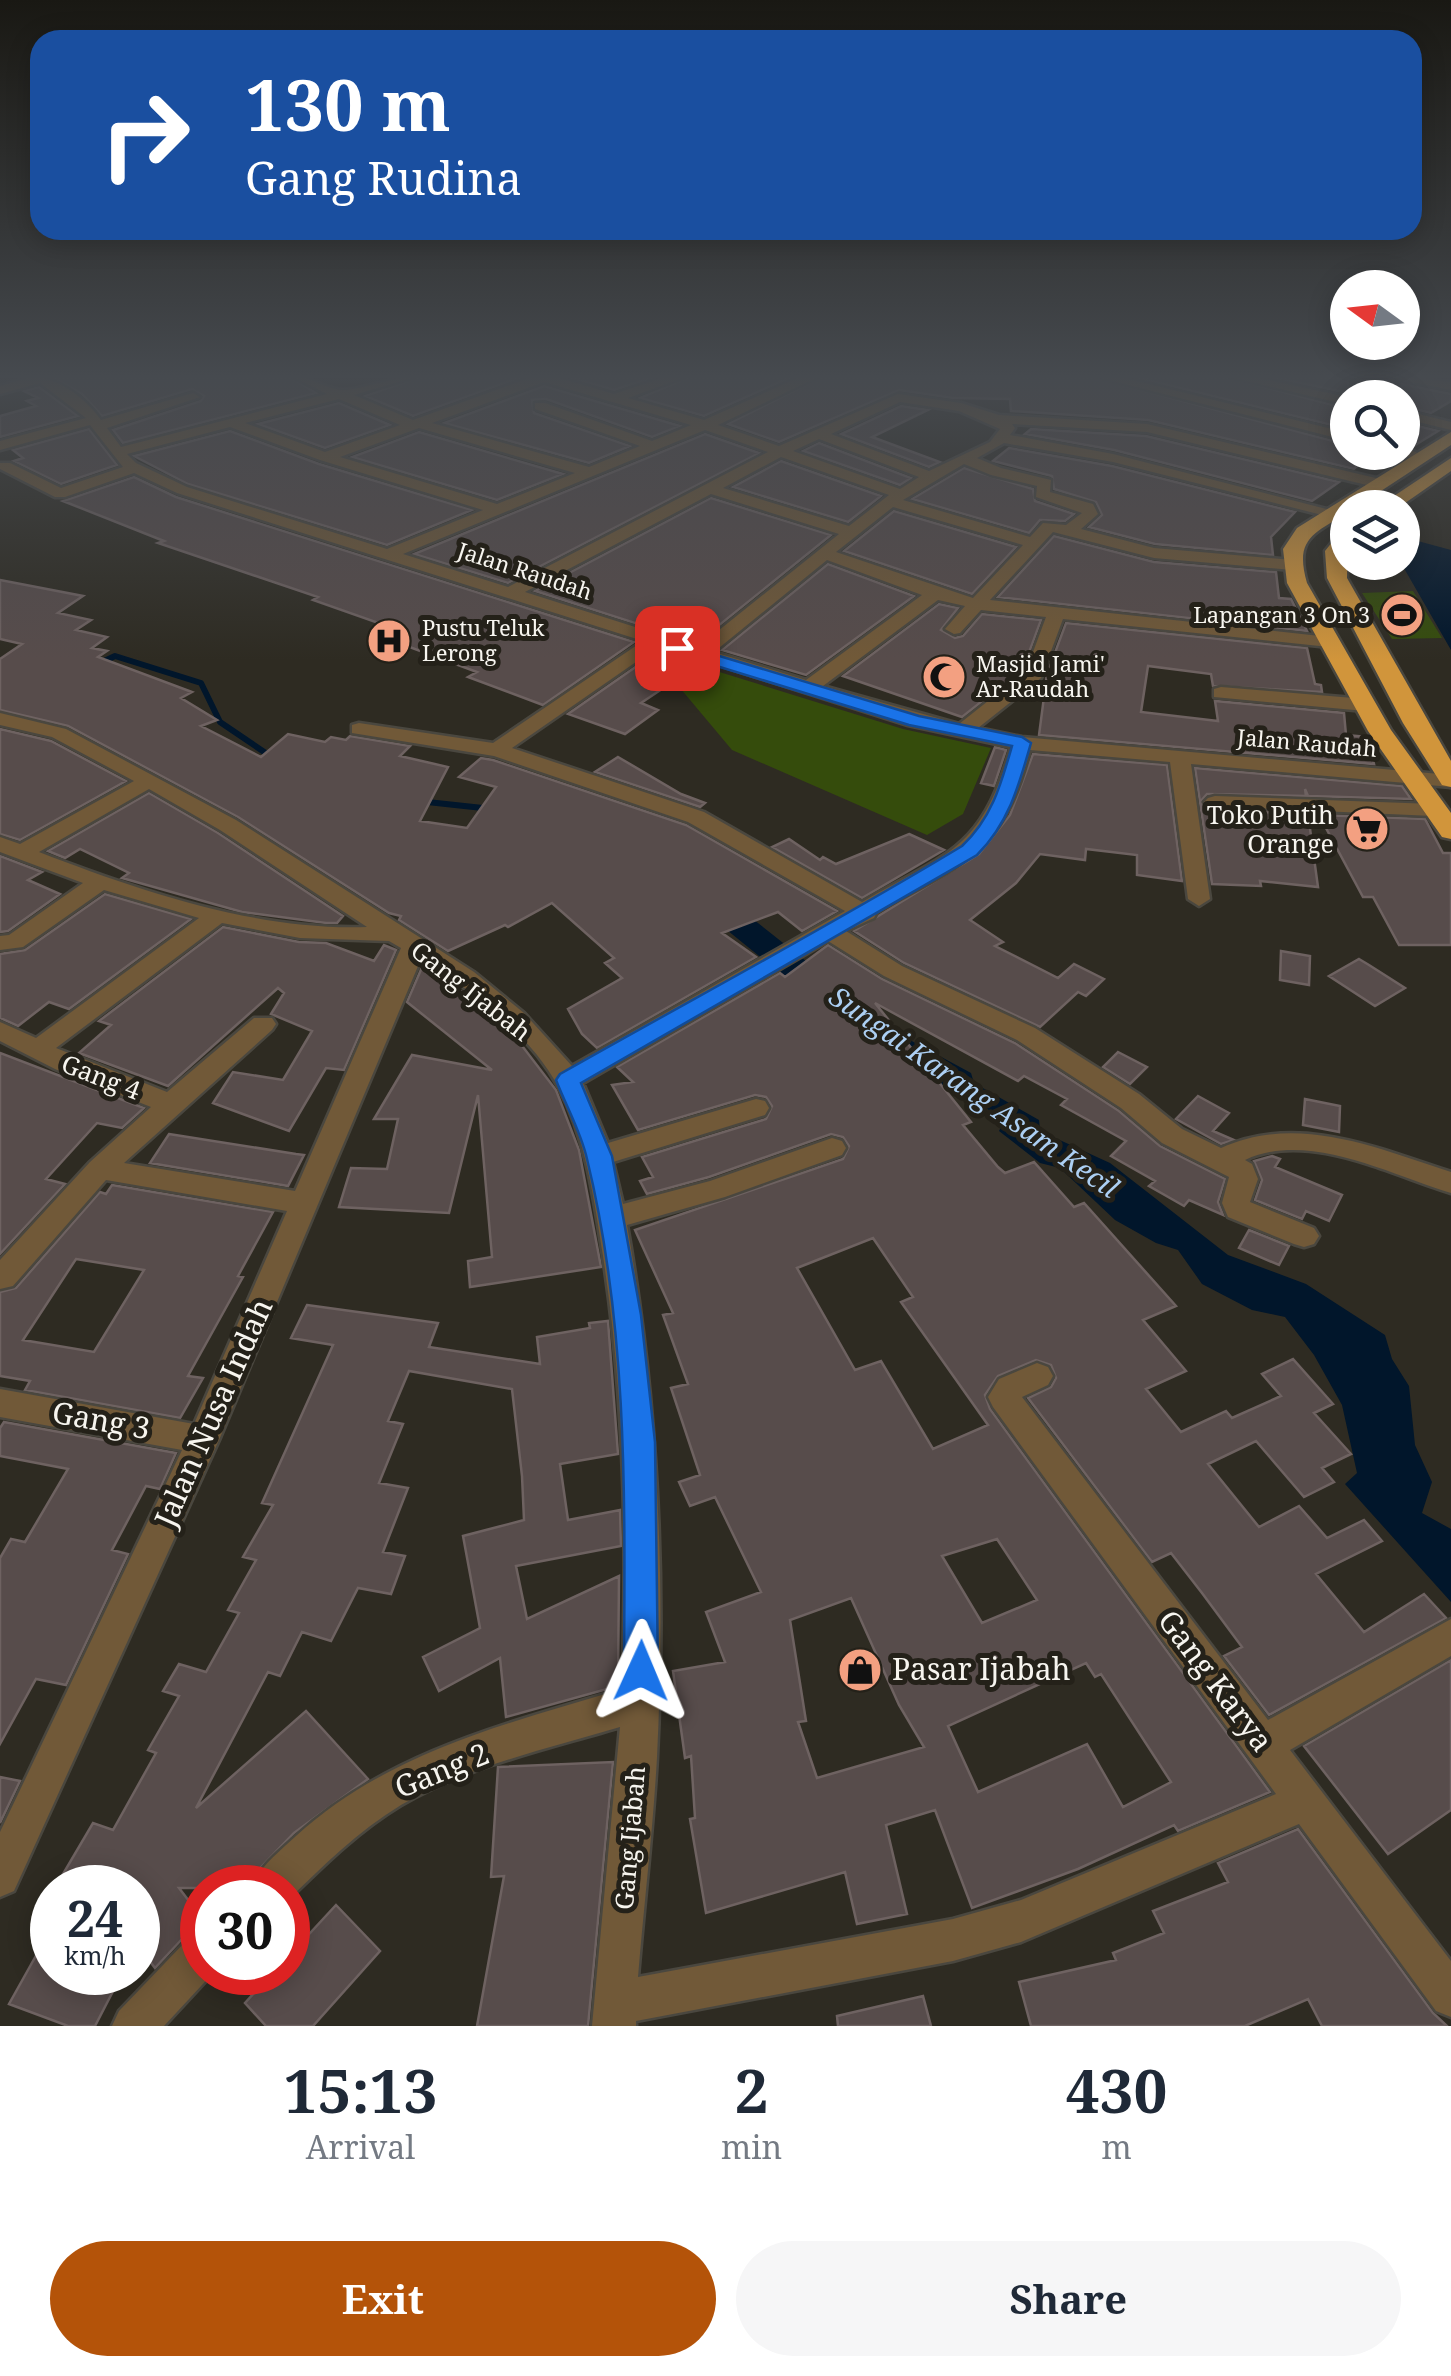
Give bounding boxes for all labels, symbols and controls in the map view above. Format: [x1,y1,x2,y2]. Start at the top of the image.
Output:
text: 130 m [245,56,451,152]
icon: right [80,70,210,200]
text: Gang Rudina [245,147,522,208]
north arrow [1330,270,1420,360]
map controls [1330,270,1420,580]
button: search [1330,380,1420,470]
button: layers [1330,490,1420,580]
street label: Jalan Raudah [453,534,597,606]
sports icon: Lapangan 3 On 3 [1379,592,1425,638]
place label: Lapangan 3 On 3 [1193,599,1370,629]
pin [635,606,720,691]
place label: Pustu Teluk Lerong [422,612,545,667]
hospital icon: Pustu Teluk Lerong [366,618,412,664]
icon: arrive [650,621,705,676]
place label: Masjid Jami' Ar-Raudah [976,648,1105,703]
mosque icon: Masjid Jami' Ar-Raudah [921,654,967,700]
street label: Jalan Raudah [1235,721,1378,763]
place label: Toko Putih Orange [1207,797,1334,860]
supermarket icon: Toko Putih Orange [1344,806,1390,852]
street label: Gang Ijabah [404,932,539,1048]
water label: Sungai Karang Asam Kecil [822,977,1127,1206]
street label: Gang 4 [57,1046,146,1107]
street label: Jalan Nusa Indah [144,1292,281,1534]
street label: Gang 3 [49,1391,153,1448]
street label: Gang Karya [1149,1601,1283,1759]
position arrow [589,1619,693,1723]
shop icon: Pasar Ijabah [837,1647,883,1693]
place label: Pasar Ijabah [892,1648,1071,1689]
street label: Gang 2 [388,1732,495,1807]
street label: Gang Ijabah [606,1765,652,1911]
speed limit sign: 30 [180,1865,310,1995]
text: 24 [67,1884,123,1952]
text: km/h [64,1938,126,1972]
text: 15:13 [284,2049,437,2131]
text: 2 [735,2049,769,2131]
text: 430 [1066,2049,1167,2131]
text: Arrival [306,2125,415,2168]
text: min [721,2125,782,2168]
text: m [1101,2125,1132,2168]
button: Exit [50,2241,716,2356]
button: Share [736,2241,1401,2356]

